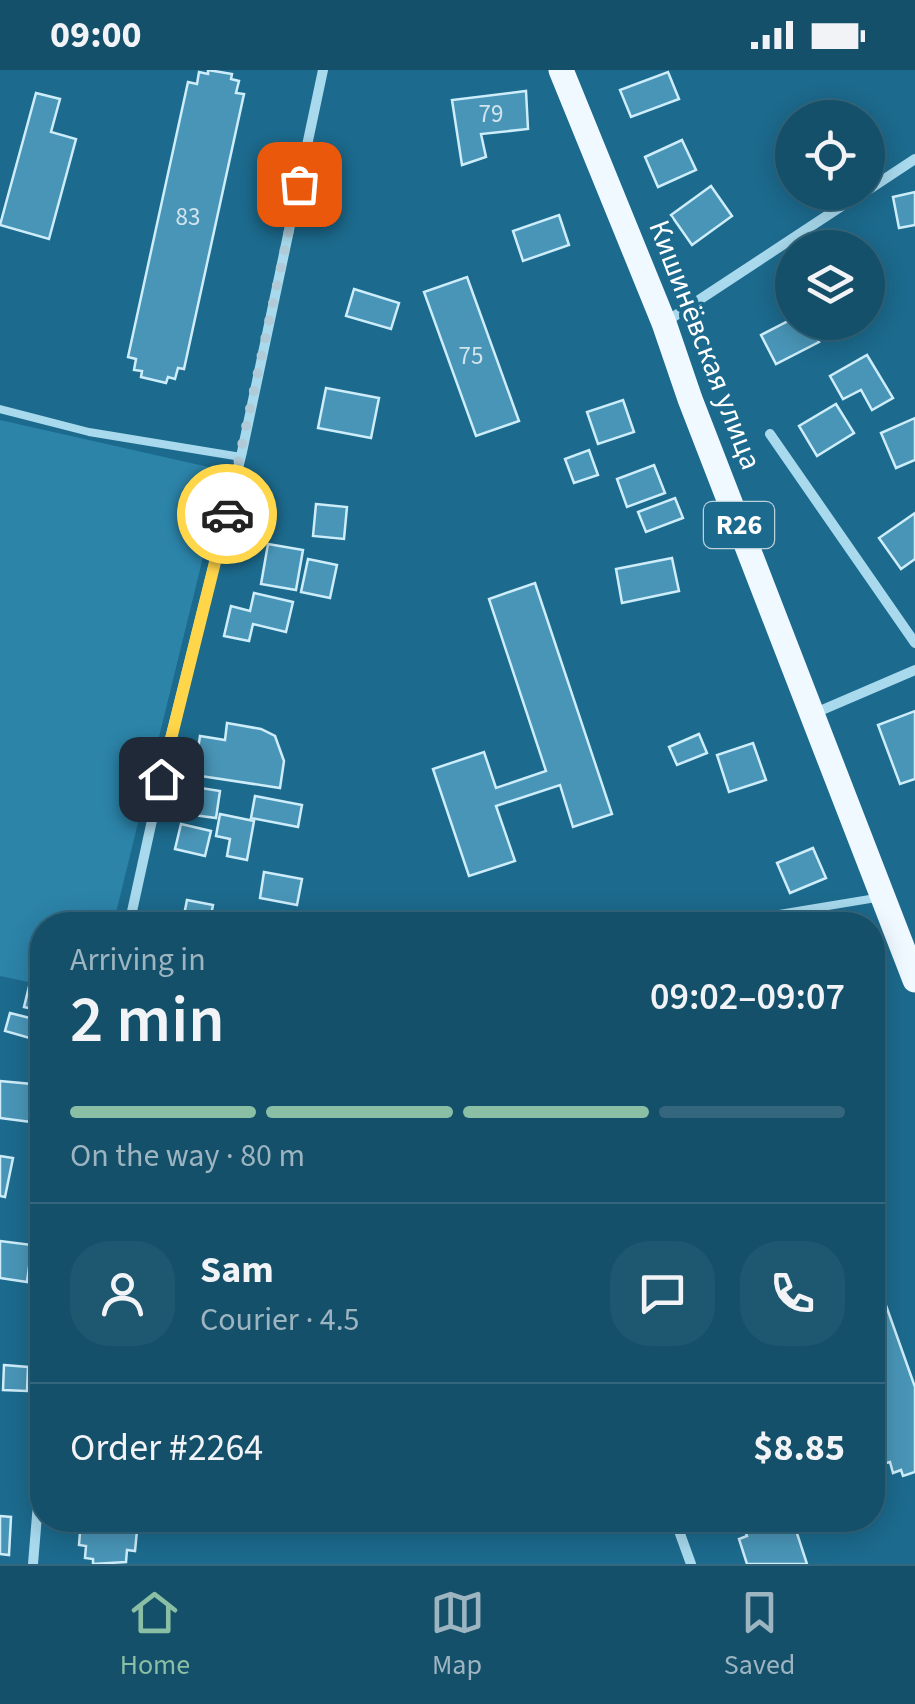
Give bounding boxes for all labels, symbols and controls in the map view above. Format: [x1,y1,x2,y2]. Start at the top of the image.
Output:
text: 09:00 [50,8,142,62]
house number: 79 [479,96,503,132]
map controls [775,100,885,340]
button: locate [775,100,885,210]
pin [257,142,342,227]
icon: bag [272,157,327,212]
house number: 83 [176,199,200,235]
street label: Кишинёвская улица [638,214,772,476]
button: layers [775,230,885,340]
house number: 75 [459,338,483,374]
courier [177,464,277,564]
icon: car [200,487,255,542]
road number: R26 [704,502,774,548]
pin [119,737,204,822]
icon: home [134,752,189,807]
text: Arriving in [70,937,206,983]
text: 09:02–09:07 [650,970,845,1024]
text: 2 min [70,974,225,1067]
text: On the way · 80 m [70,1133,305,1179]
button: person [70,1241,175,1346]
button: chat [610,1241,715,1346]
button: phone [740,1241,845,1346]
text: Sam [200,1243,274,1297]
text: Courier · 4.5 [200,1297,360,1343]
text: Order #2264 [70,1421,263,1475]
text: $8.85 [753,1421,845,1475]
tab: Home [120,1585,190,1685]
tab: Map [430,1585,485,1685]
tab: Saved [724,1585,795,1685]

